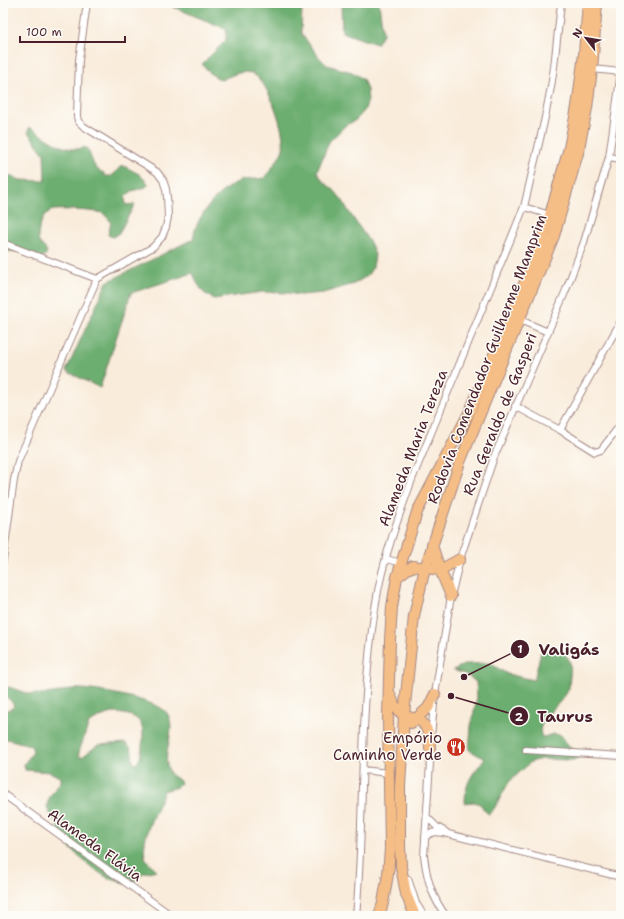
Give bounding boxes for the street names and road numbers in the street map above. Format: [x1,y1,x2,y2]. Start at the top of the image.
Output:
street label: Rodovia Comendador Guilherme Mamprim [422,211,552,507]
street label: Rua Geraldo de Gasperi [458,330,542,498]
street label: Alameda Maria Tereza [374,366,452,529]
street label: Alameda Flávia [44,804,147,887]

